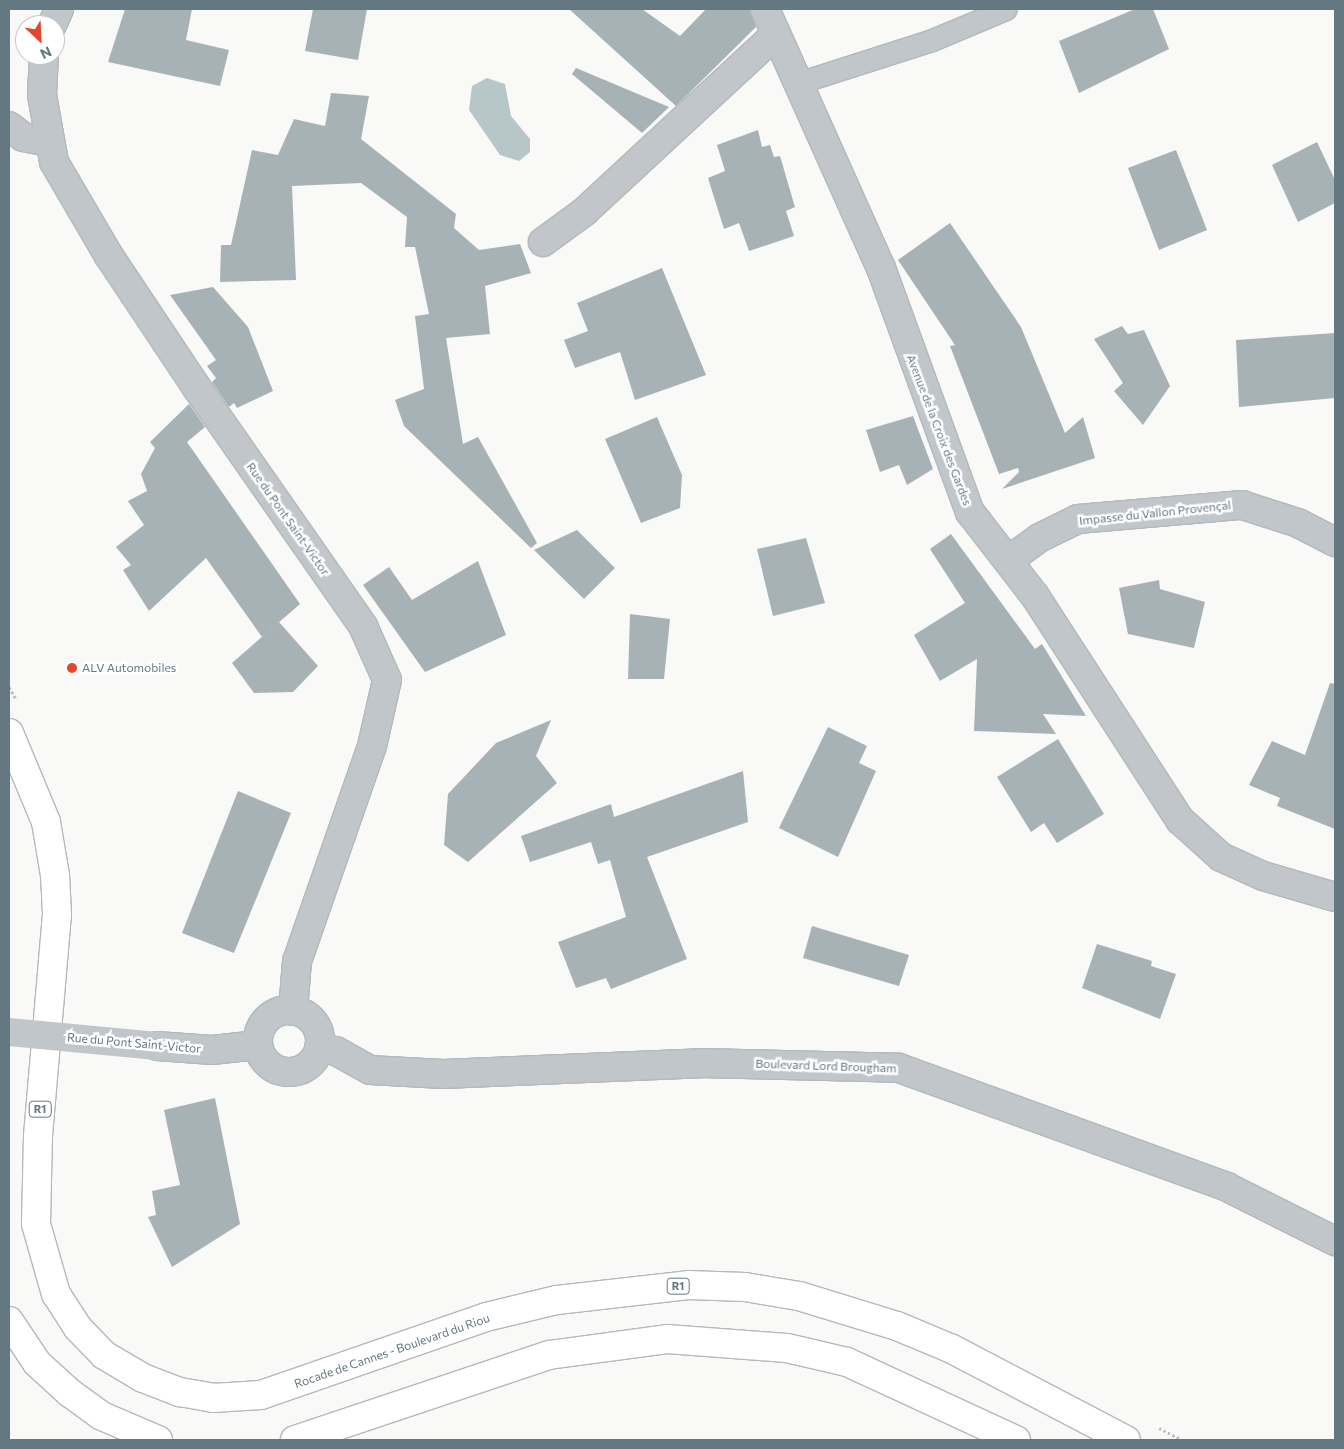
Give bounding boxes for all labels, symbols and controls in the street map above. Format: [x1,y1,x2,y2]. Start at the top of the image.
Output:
north arrow [15,15,65,65]
text: N [38,43,54,63]
street label: Avenue de la Croix des Gardes [903,352,975,508]
street label: Rue du Pont Saint-Victor [244,460,332,578]
street label: Impasse du Vallon Provençal [1078,498,1232,528]
place label: ALV Automobiles [82,661,176,675]
marker: ALV Automobiles [66,662,78,674]
street label: Rue du Pont Saint-Victor [66,1030,202,1056]
street label: Boulevard Lord Brougham [755,1056,897,1076]
road number: R1 [28,1100,52,1118]
road number: R1 [666,1278,690,1294]
street label: Rocade de Cannes - Boulevard du Riou [292,1311,492,1391]

